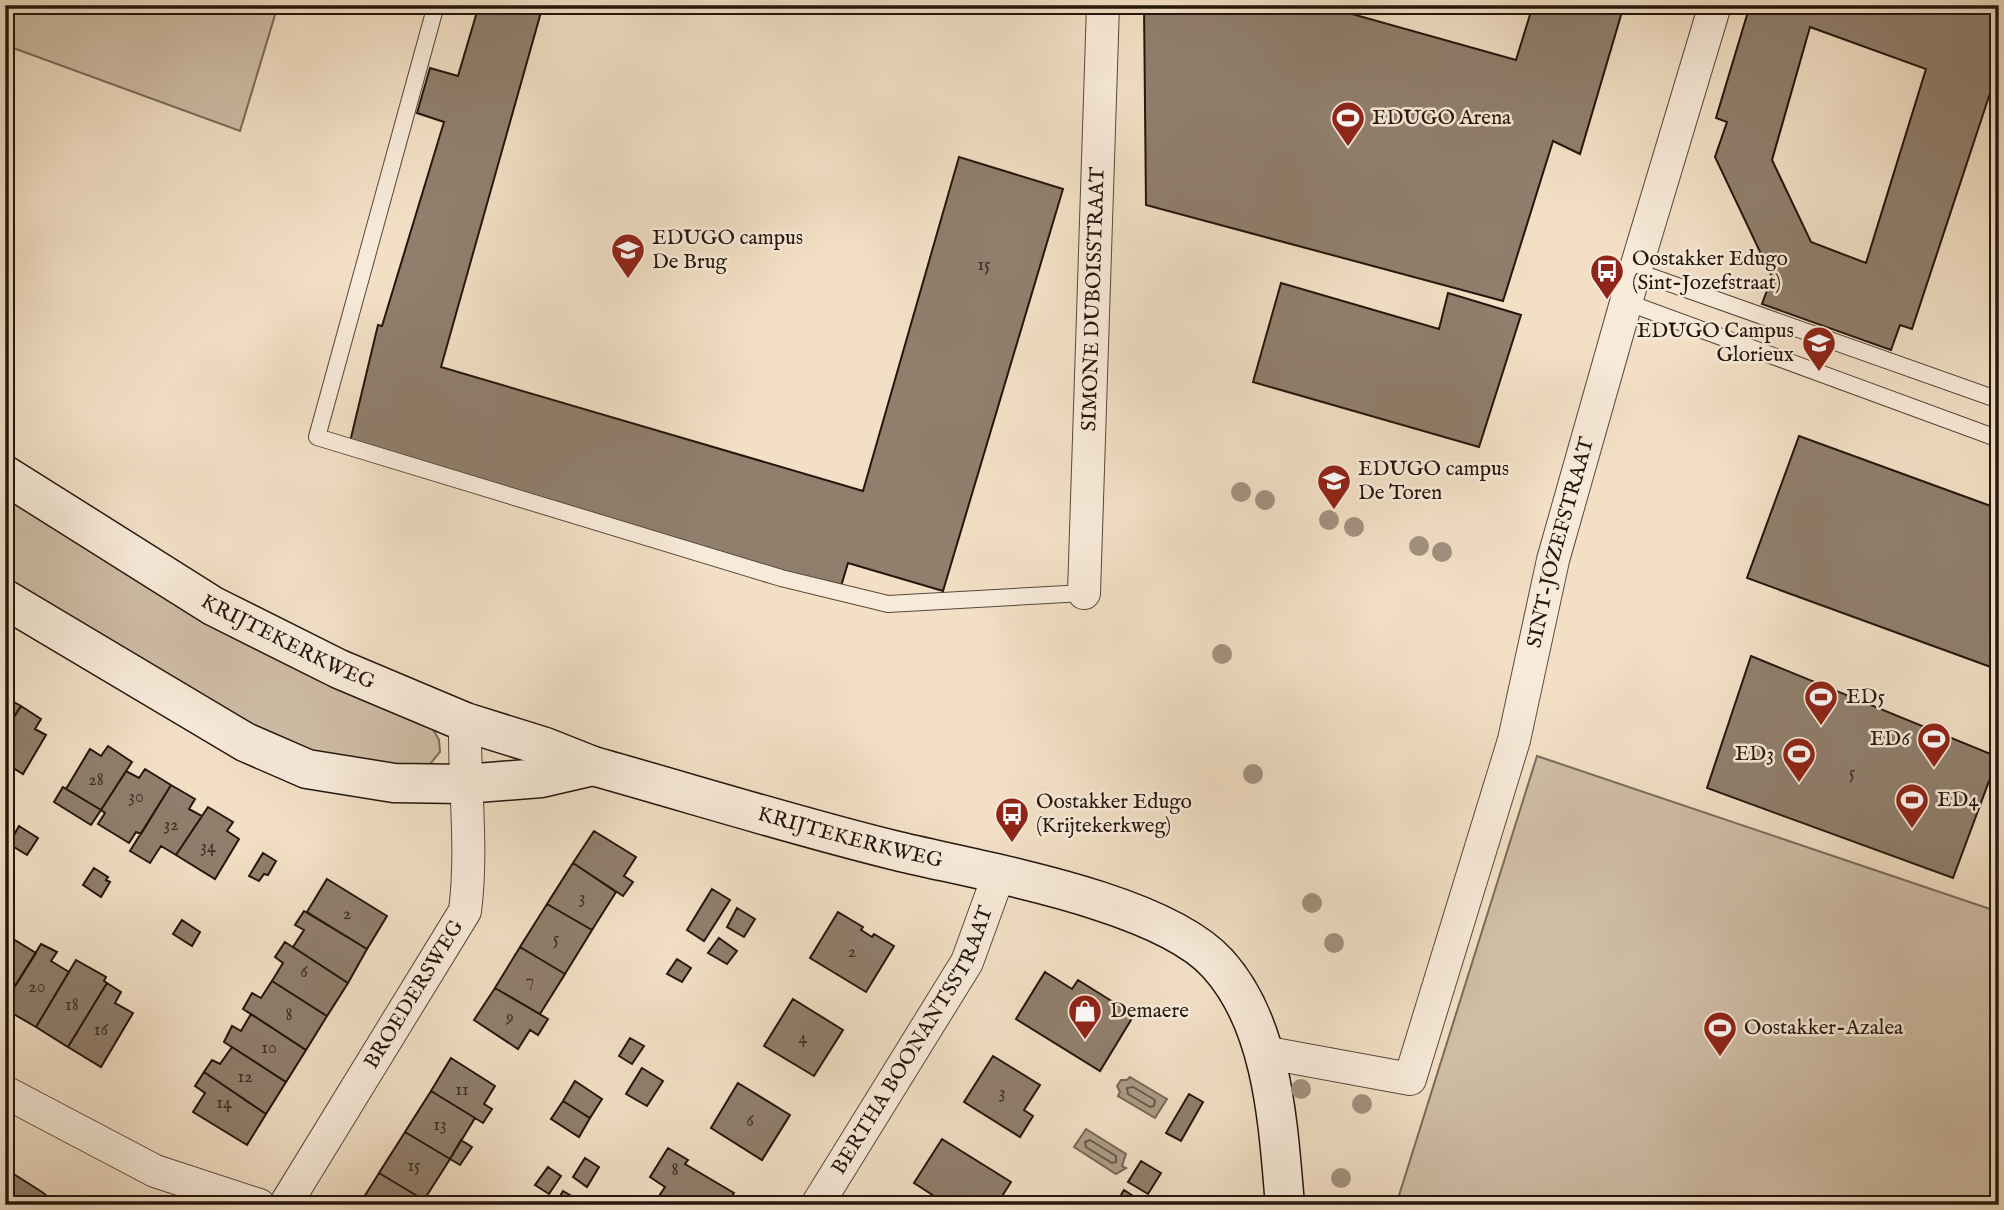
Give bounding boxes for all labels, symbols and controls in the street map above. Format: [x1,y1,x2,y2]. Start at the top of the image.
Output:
sports icon: EDUGO Arena [1329,99,1367,148]
place label: EDUGO Arena [1372,105,1512,132]
street label: SIMONE DUBOISSTRAAT [1076,166,1111,432]
place label: EDUGO campus De Brug [652,225,803,276]
school or university icon: EDUGO campus De Brug [609,231,647,280]
place label: Oostakker Edugo (Sint-Jozefstraat) [1632,246,1788,297]
bus stop icon: Oostakker Edugo (Sint-Jozefstraat) [1588,252,1626,301]
house number: 15 [977,254,991,277]
place label: EDUGO Campus Glorieux [1637,318,1794,369]
school or university icon: EDUGO Campus Glorieux [1800,324,1838,373]
street label: SINT-JOZEFSTRAAT [1521,433,1601,650]
place label: EDUGO campus De Toren [1358,456,1509,507]
school or university icon: EDUGO campus De Toren [1315,462,1353,511]
street label: KRIJTEKERKWEG [196,588,379,696]
sports icon: ED5 [1802,678,1840,727]
place label: ED5 [1846,684,1885,711]
sports icon: ED6 [1915,720,1953,769]
place label: ED6 [1870,726,1911,753]
sports icon: ED3 [1780,735,1818,784]
place label: ED3 [1735,741,1774,768]
house number: 5 [1849,762,1856,785]
house number: 28 [88,769,104,792]
sports icon: ED4 [1893,781,1931,830]
house number: 30 [128,786,144,809]
place label: ED4 [1937,787,1979,814]
place label: Oostakker Edugo (Krijtekerkweg) [1036,789,1192,840]
bus stop icon: Oostakker Edugo (Krijtekerkweg) [993,795,1031,844]
street label: KRIJTEKERKWEG [754,801,946,875]
house number: 32 [163,814,179,837]
house number: 34 [200,836,216,859]
house number: 3 [579,887,585,910]
street label: BERTHA BOONANTSSTRAAT [825,902,1000,1180]
house number: 2 [343,903,351,926]
street label: BROEDERSWEG [358,914,470,1074]
house number: 5 [553,928,560,951]
house number: 2 [848,941,856,964]
house number: 6 [300,961,308,984]
house number: 7 [526,970,534,993]
house number: 20 [28,976,46,999]
shop icon: Demaere [1066,992,1104,1041]
house number: 18 [65,994,79,1017]
place label: Demaere [1110,998,1189,1025]
house number: 8 [285,1004,293,1027]
house number: 9 [505,1006,514,1029]
sports icon: Oostakker-Azalea [1701,1009,1739,1058]
place label: Oostakker-Azalea [1744,1015,1904,1042]
house number: 16 [94,1019,109,1042]
house number: 4 [799,1027,808,1050]
house number: 10 [261,1037,277,1060]
house number: 12 [237,1066,253,1089]
house number: 11 [455,1079,469,1102]
house number: 3 [999,1082,1005,1105]
house number: 14 [216,1092,232,1115]
house number: 6 [746,1110,754,1133]
house number: 13 [433,1114,447,1137]
house number: 15 [407,1155,421,1178]
house number: 8 [671,1159,679,1182]

